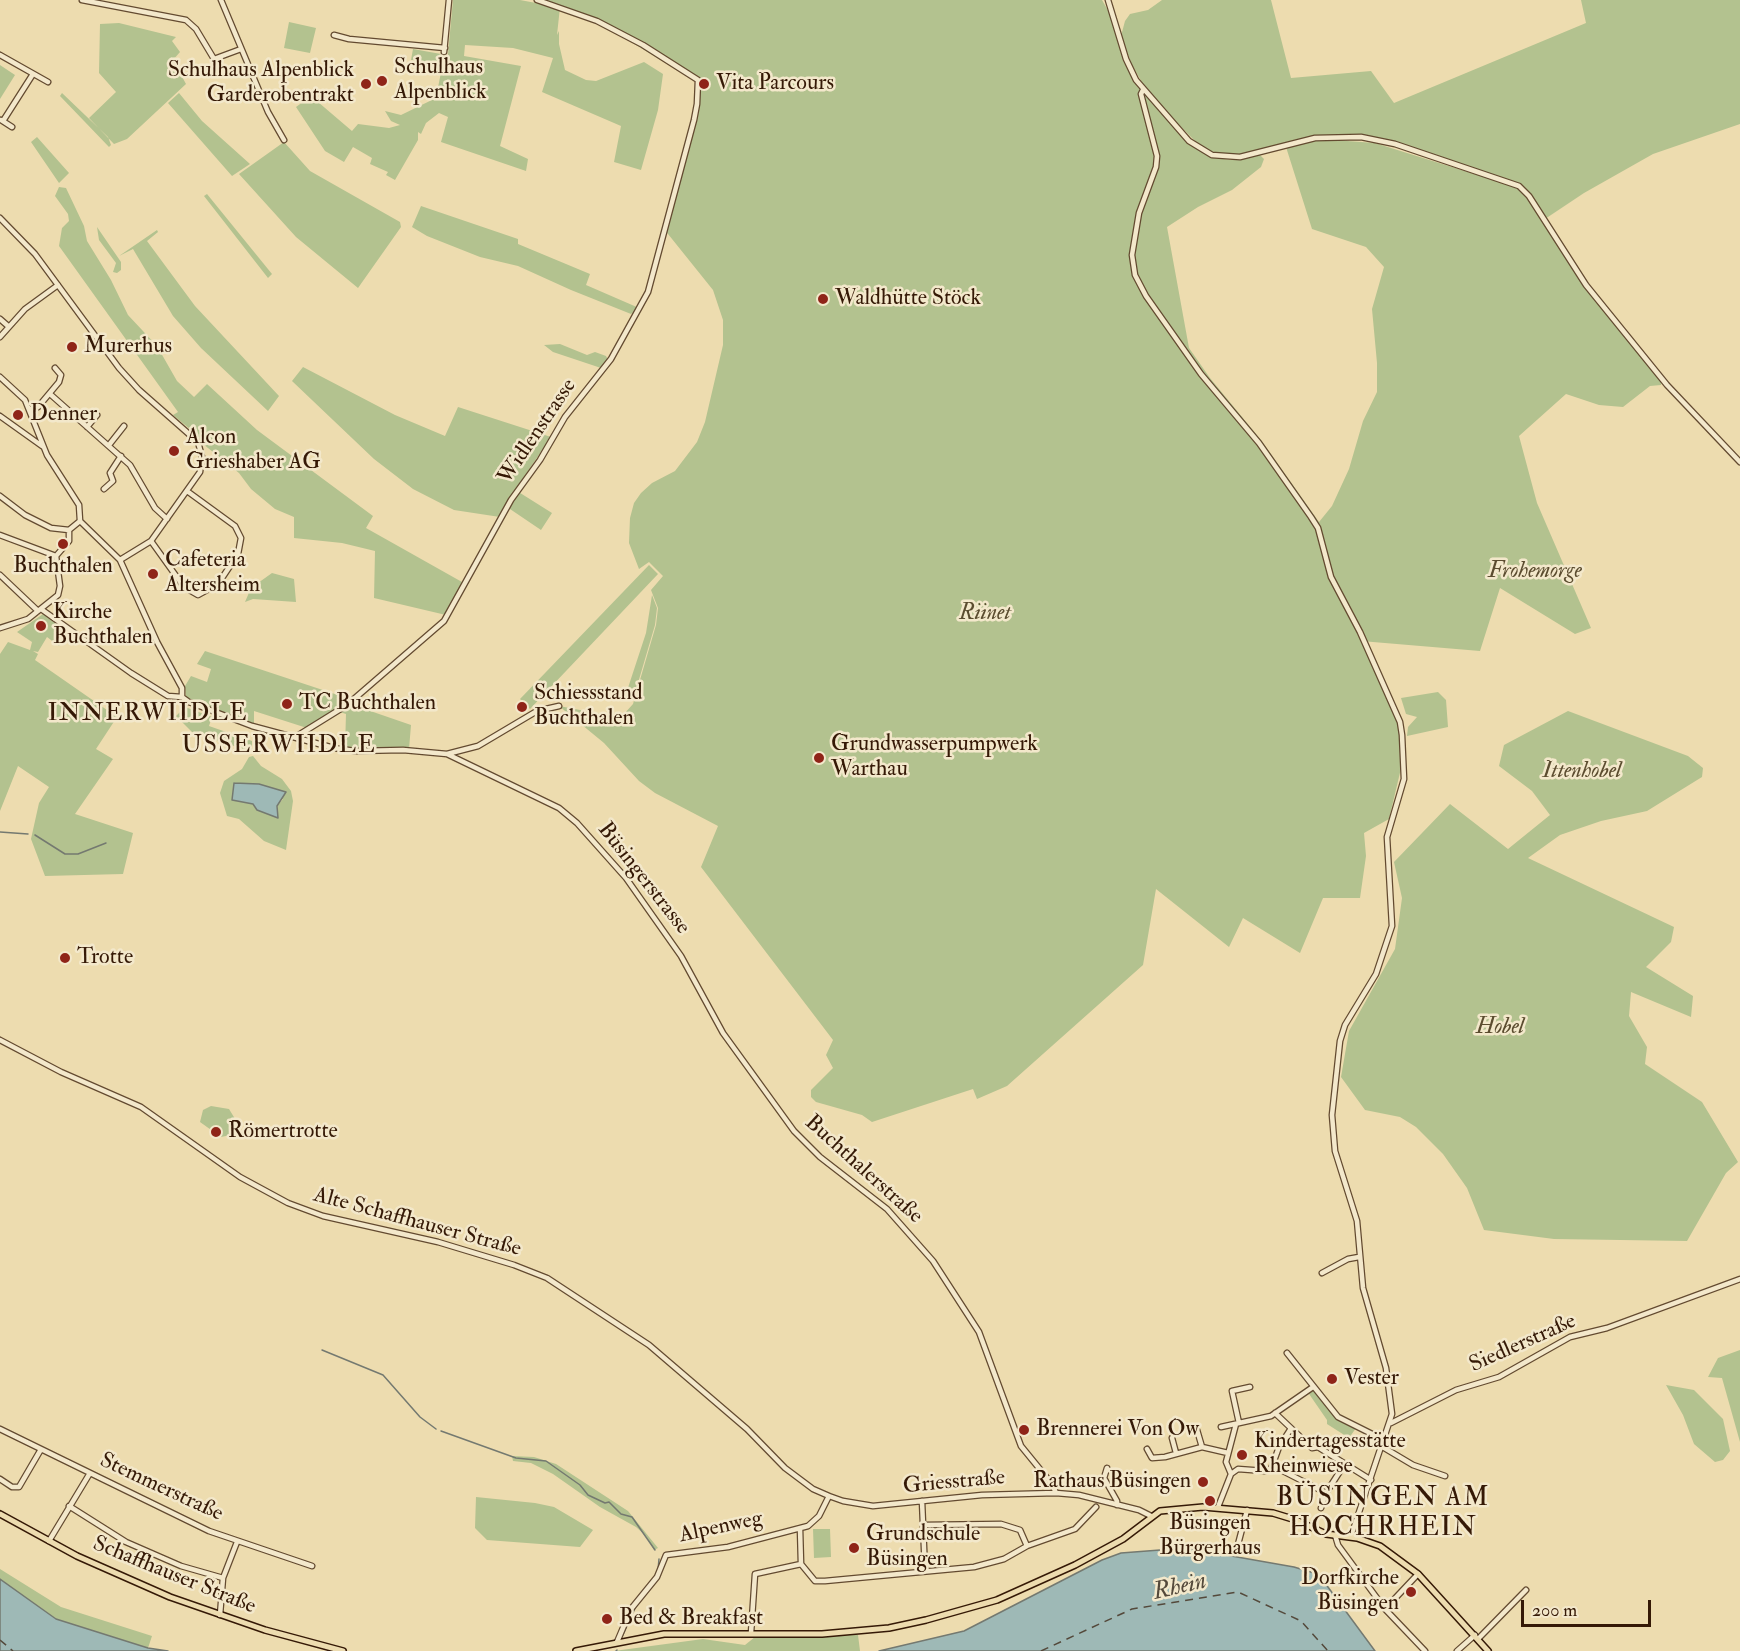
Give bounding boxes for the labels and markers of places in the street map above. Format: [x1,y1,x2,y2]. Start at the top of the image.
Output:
place label: Schulhaus Alpenblick [394,55,487,106]
place label: Schulhaus Alpenblick Garderobentrakt [168,58,354,110]
place label: Vita Parcours [716,71,834,97]
marker: Schulhaus Alpenblick [375,74,389,88]
marker: Schulhaus Alpenblick Garderobentrakt [359,77,373,91]
marker: Vita Parcours [697,77,711,91]
place label: Waldhütte Stöck [835,286,981,312]
marker: Waldhütte Stöck [816,292,830,306]
place label: Murerhus [84,334,172,360]
marker: Murerhus [65,340,79,354]
place label: Denner [30,402,97,428]
marker: Denner [11,408,25,422]
place label: Alcon Grieshaber AG [186,425,321,476]
marker: Alcon Grieshaber AG [167,444,181,458]
marker: Buchthalen [56,537,70,551]
place label: Cafeteria Altersheim [165,548,260,600]
place label: Buchthalen [13,554,113,580]
marker: Cafeteria Altersheim [146,567,160,581]
place label: Kirche Buchthalen [53,600,153,652]
marker: Kirche Buchthalen [34,619,48,633]
place label: Schiessstand Buchthalen [534,681,643,732]
place label: TC Buchthalen [299,691,436,717]
marker: TC Buchthalen [280,697,294,711]
marker: Schiessstand Buchthalen [515,700,529,714]
place label: Grundwasserpumpwerk Warthau [831,732,1038,784]
marker: Grundwasserpumpwerk Warthau [812,751,826,765]
place label: Trotte [77,945,133,971]
marker: Trotte [58,951,72,965]
place label: Römertrotte [228,1119,338,1145]
marker: Römertrotte [209,1125,223,1139]
place label: Vester [1344,1366,1399,1392]
marker: Vester [1325,1372,1339,1386]
place label: Brennerei Von Ow [1036,1417,1199,1443]
marker: Brennerei Von Ow [1017,1423,1031,1437]
place label: Kindertagesstätte Rheinwiese [1254,1429,1406,1480]
marker: Kindertagesstätte Rheinwiese [1235,1448,1249,1462]
place label: Rathaus Büsingen [1033,1469,1191,1495]
marker: Rathaus Büsingen [1196,1475,1210,1489]
marker: Büsingen Bürgerhaus [1203,1494,1217,1508]
place label: Büsingen Bürgerhaus [1159,1511,1261,1562]
place label: Grundschule Büsingen [866,1522,980,1574]
marker: Grundschule Büsingen [847,1541,861,1555]
place label: Dorfkirche Büsingen [1301,1566,1399,1618]
marker: Dorfkirche Büsingen [1404,1585,1418,1599]
place label: Bed & Breakfast [619,1606,763,1632]
marker: Bed & Breakfast [600,1612,614,1626]

